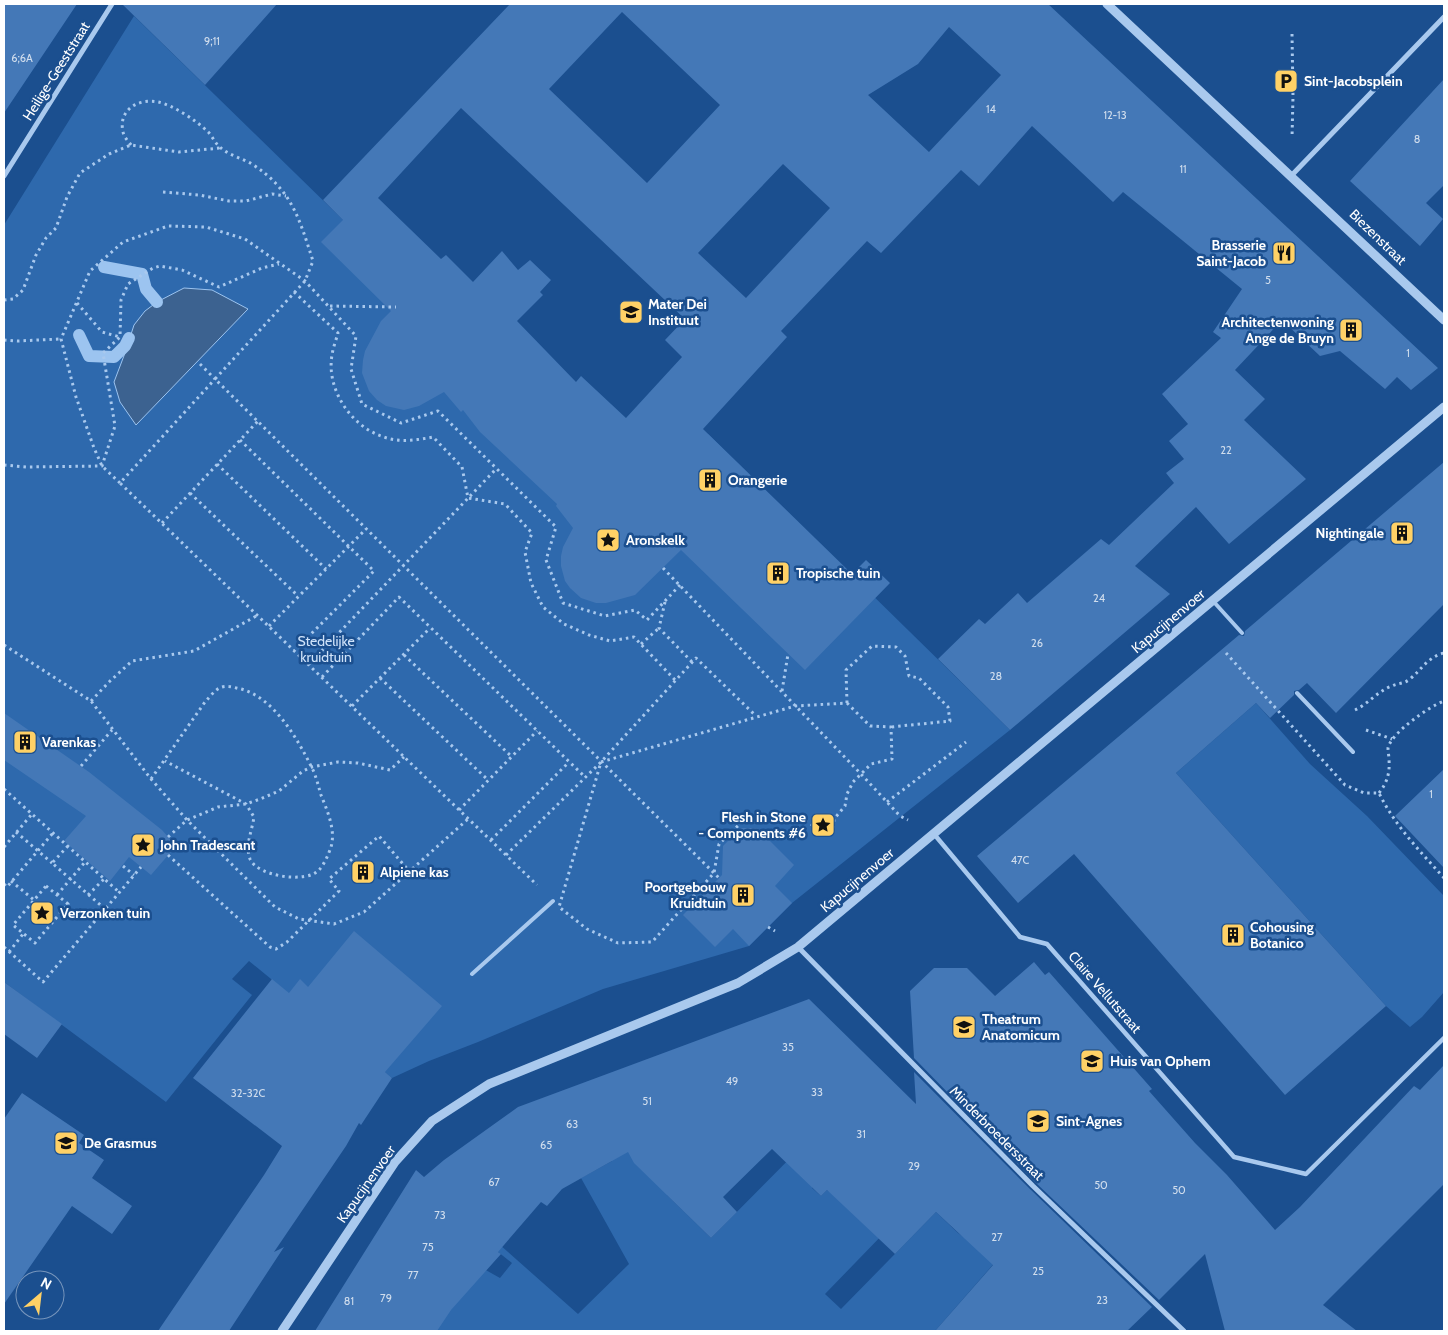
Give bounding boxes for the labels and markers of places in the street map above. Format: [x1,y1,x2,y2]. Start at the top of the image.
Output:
parking icon: Sint-Jacobsplein [1273,68,1299,94]
place label: Sint-Jacobsplein [1304,72,1403,90]
place label: Brasserie Saint-Jacob [1196,236,1266,270]
restaurant icon: Brasserie Saint-Jacob [1271,240,1297,266]
place label: Mater Dei Instituut [648,295,707,329]
school or university icon: Mater Dei Instituut [618,299,644,325]
place label: Architectenwoning Ange de Bruyn [1221,313,1334,347]
building icon: Architectenwoning Ange de Bruyn [1338,317,1364,343]
building icon: Orangerie [697,467,723,493]
place label: Orangerie [728,471,787,489]
building icon: Nightingale [1389,520,1415,546]
place label: Nightingale [1316,524,1384,542]
place icon: Aronskelk [595,527,621,553]
place label: Aronskelk [626,531,685,549]
building icon: Tropische tuin [765,560,791,586]
place label: Tropische tuin [796,564,880,582]
building icon: Varenkas [12,729,38,755]
place label: Varenkas [42,733,96,751]
place label: Flesh in Stone - Components #6 [698,808,806,842]
place icon: Flesh in Stone - Components #6 [810,812,836,838]
place icon: John Tradescant [130,832,156,858]
place label: John Tradescant [159,836,256,854]
building icon: Alpiene kas [350,859,376,885]
place label: Alpiene kas [380,863,449,881]
place label: Poortgebouw Kruidtuin [644,878,727,912]
building icon: Poortgebouw Kruidtuin [730,882,756,908]
place icon: Verzonken tuin [29,900,55,926]
place label: Verzonken tuin [60,904,150,922]
place label: Cohousing Botanico [1250,918,1314,952]
building icon: Cohousing Botanico [1220,922,1246,948]
place label: Theatrum Anatomicum [982,1010,1060,1044]
school or university icon: Theatrum Anatomicum [951,1014,977,1040]
school or university icon: Huis van Ophem [1079,1048,1105,1074]
place label: Huis van Ophem [1110,1052,1211,1070]
school or university icon: Sint-Agnes [1025,1108,1051,1134]
place label: Sint-Agnes [1056,1112,1122,1130]
school or university icon: De Grasmus [53,1130,79,1156]
place label: De Grasmus [84,1134,157,1152]

